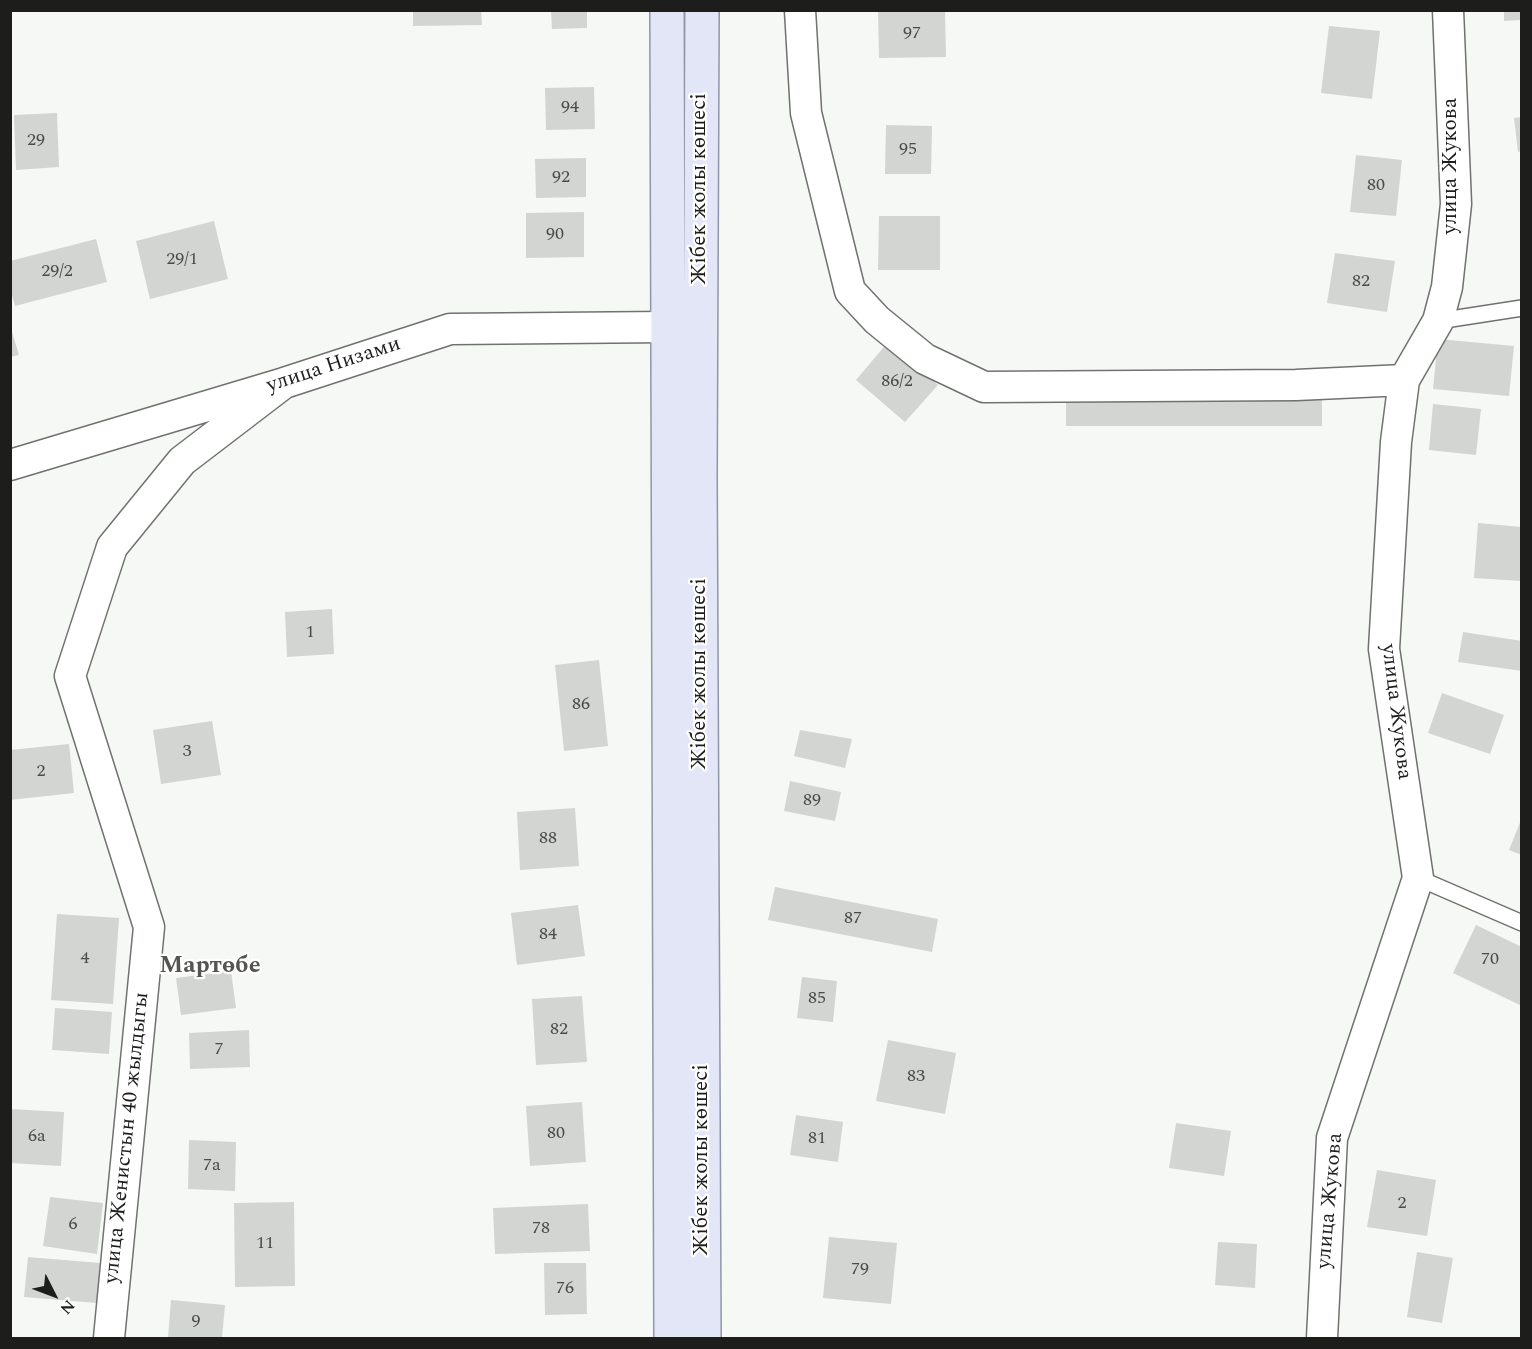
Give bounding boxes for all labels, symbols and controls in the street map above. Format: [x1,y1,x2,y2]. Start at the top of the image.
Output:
house number: 97 [903,23,921,45]
street label: Жібек жолы көшесі [688,93,714,285]
house number: 94 [561,97,579,119]
street label: улица Жукова [1439,98,1465,234]
house number: 29 [27,130,45,152]
house number: 95 [899,139,917,161]
house number: 92 [552,167,570,189]
house number: 80 [1367,175,1385,197]
house number: 90 [546,224,564,246]
house number: 29/1 [166,249,198,271]
house number: 29/2 [41,261,73,283]
house number: 82 [1352,271,1370,293]
street label: улица Низами [264,333,404,399]
house number: 86/2 [881,371,913,393]
street label: Жібек жолы көшесі [688,578,714,770]
house number: 1 [306,622,314,644]
street label: улица Жукова [1374,643,1416,781]
house number: 86 [572,694,590,716]
house number: 3 [183,741,191,763]
house number: 2 [37,761,45,783]
house number: 89 [803,790,821,812]
house number: 88 [539,828,557,850]
house number: 87 [844,908,862,930]
house number: 84 [539,924,557,946]
house number: 4 [81,948,89,970]
house number: 70 [1481,949,1499,971]
district label: Мартөбе [159,953,261,981]
house number: 85 [808,988,826,1010]
street label: улица Женистын 40 жылдыгы [100,991,156,1285]
house number: 82 [550,1019,568,1041]
house number: 7 [215,1039,223,1061]
street label: Жібек жолы көшесі [690,1064,716,1256]
house number: 83 [907,1066,925,1088]
house number: 80 [547,1123,565,1145]
house number: 6а [28,1126,46,1148]
house number: 81 [808,1128,826,1150]
street label: улица Жукова [1312,1132,1350,1270]
house number: 7а [203,1155,221,1177]
house number: 2 [1398,1193,1406,1215]
house number: 6 [69,1214,77,1236]
house number: 78 [532,1218,550,1240]
house number: 11 [256,1233,274,1255]
house number: 79 [851,1259,869,1281]
north arrow [24,1265,84,1325]
house number: 76 [556,1278,574,1300]
text: N [54,1294,81,1320]
house number: 9 [192,1311,200,1333]

